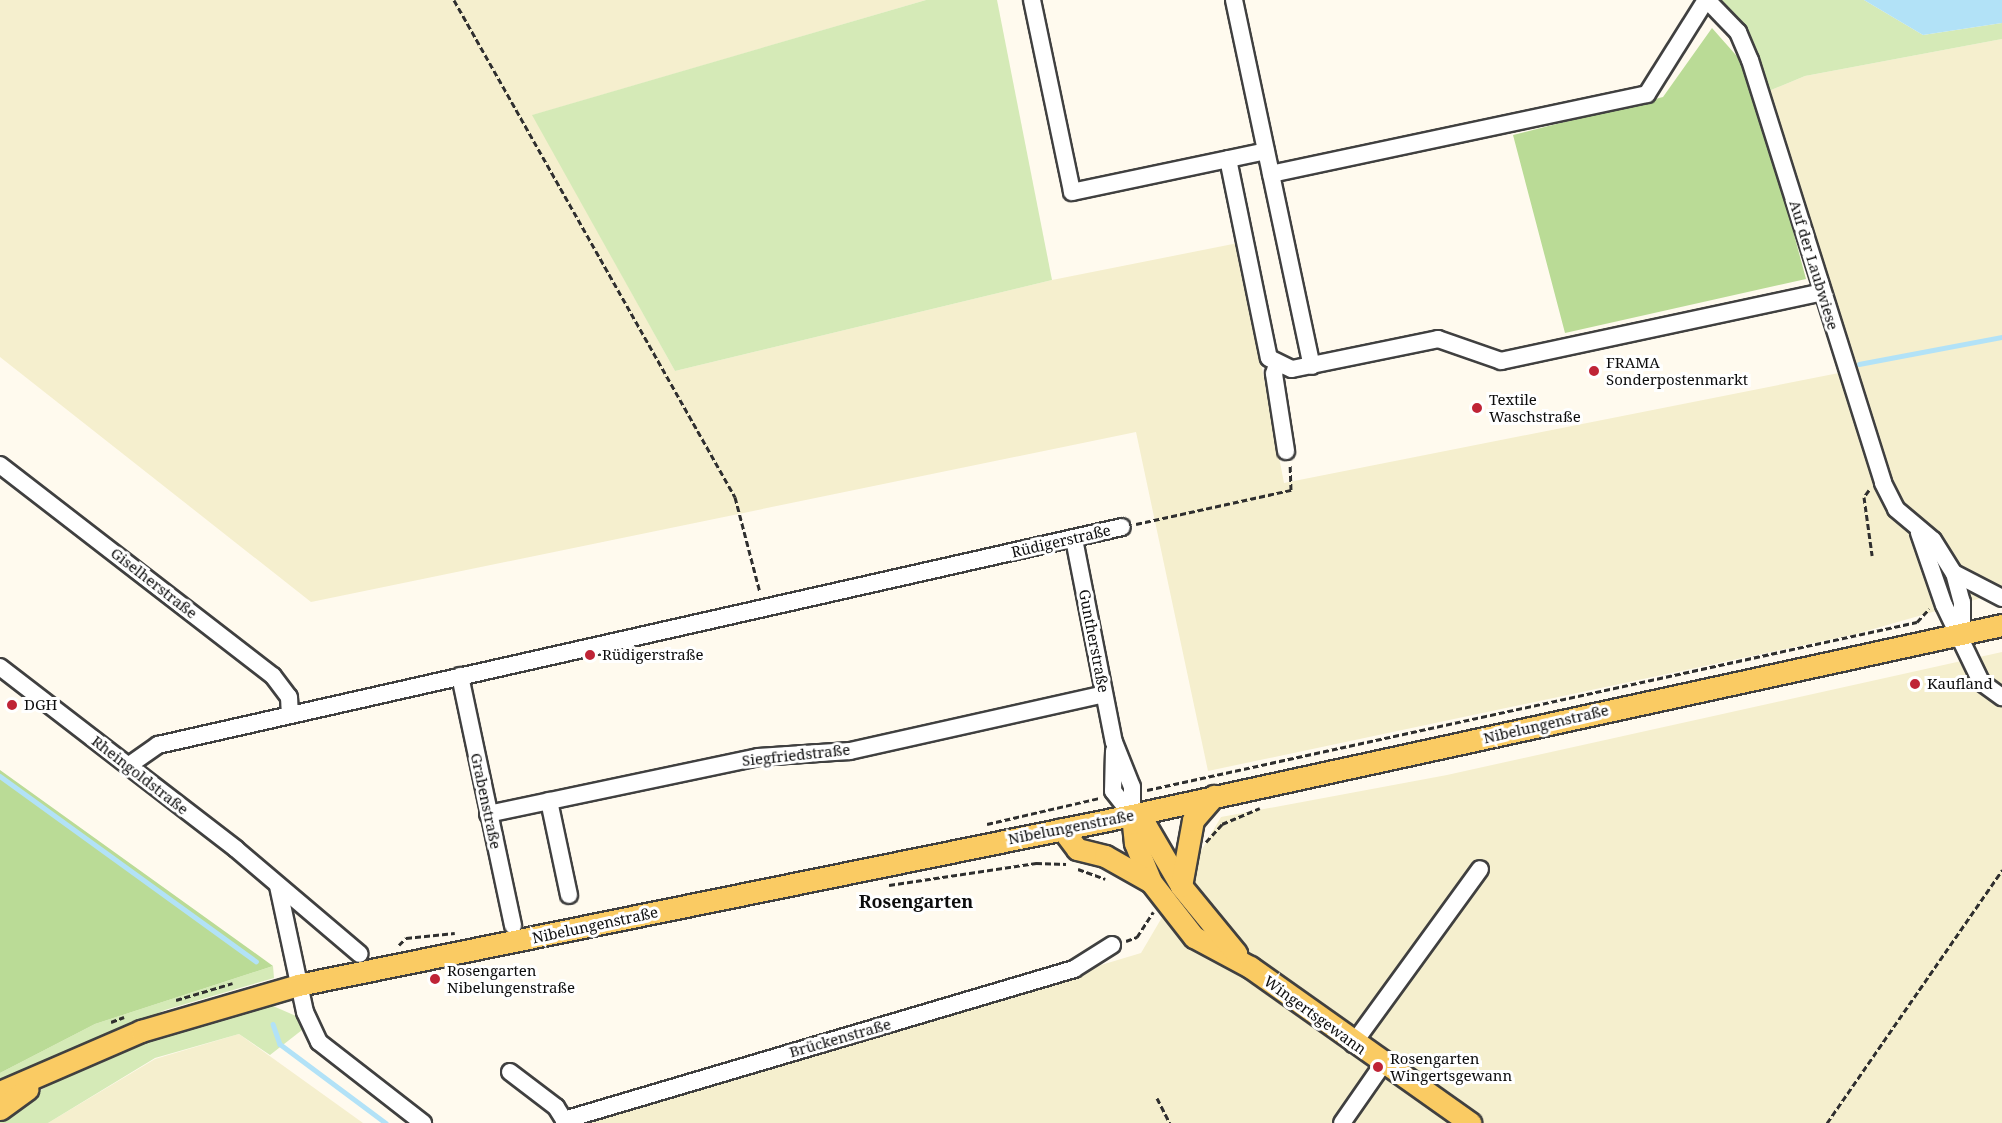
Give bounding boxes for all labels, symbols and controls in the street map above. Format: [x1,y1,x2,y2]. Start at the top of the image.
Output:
street label: Auf der Laubwiese [1786,198,1842,332]
place label: FRAMA Sonderpostenmarkt [1606,353,1748,388]
marker: FRAMA Sonderpostenmarkt [1587,364,1601,378]
place label: Textile Waschstraße [1489,390,1581,425]
marker: Textile Waschstraße [1470,401,1484,415]
street label: Rüdigerstraße [1010,521,1112,561]
street label: Giselherstraße [107,544,201,622]
street label: Guntherstraße [1075,588,1113,694]
place label: Rüdigerstraße [602,646,704,664]
marker: Rüdigerstraße [583,648,597,662]
place label: Kaufland [1927,675,1993,693]
marker: Kaufland [1908,677,1922,691]
place label: DGH [24,696,58,714]
marker: DGH [5,698,19,712]
street label: Nibelungenstraße [1482,701,1610,747]
street label: Rheingoldstraße [88,732,192,818]
street label: Siegfriedstraße [741,740,851,770]
street label: Grabenstraße [467,751,505,851]
street label: Nibelungenstraße [1006,806,1136,848]
district label: Rosengarten [859,890,973,912]
street label: Nibelungenstraße [530,903,660,947]
place label: Rosengarten Nibelungenstraße [447,961,575,996]
marker: Rosengarten Nibelungenstraße [428,972,442,986]
street label: Wingertsgewann [1260,972,1370,1058]
street label: Brückenstraße [787,1015,893,1061]
place label: Rosengarten Wingertsgewann [1390,1049,1512,1084]
marker: Rosengarten Wingertsgewann [1371,1060,1385,1074]

